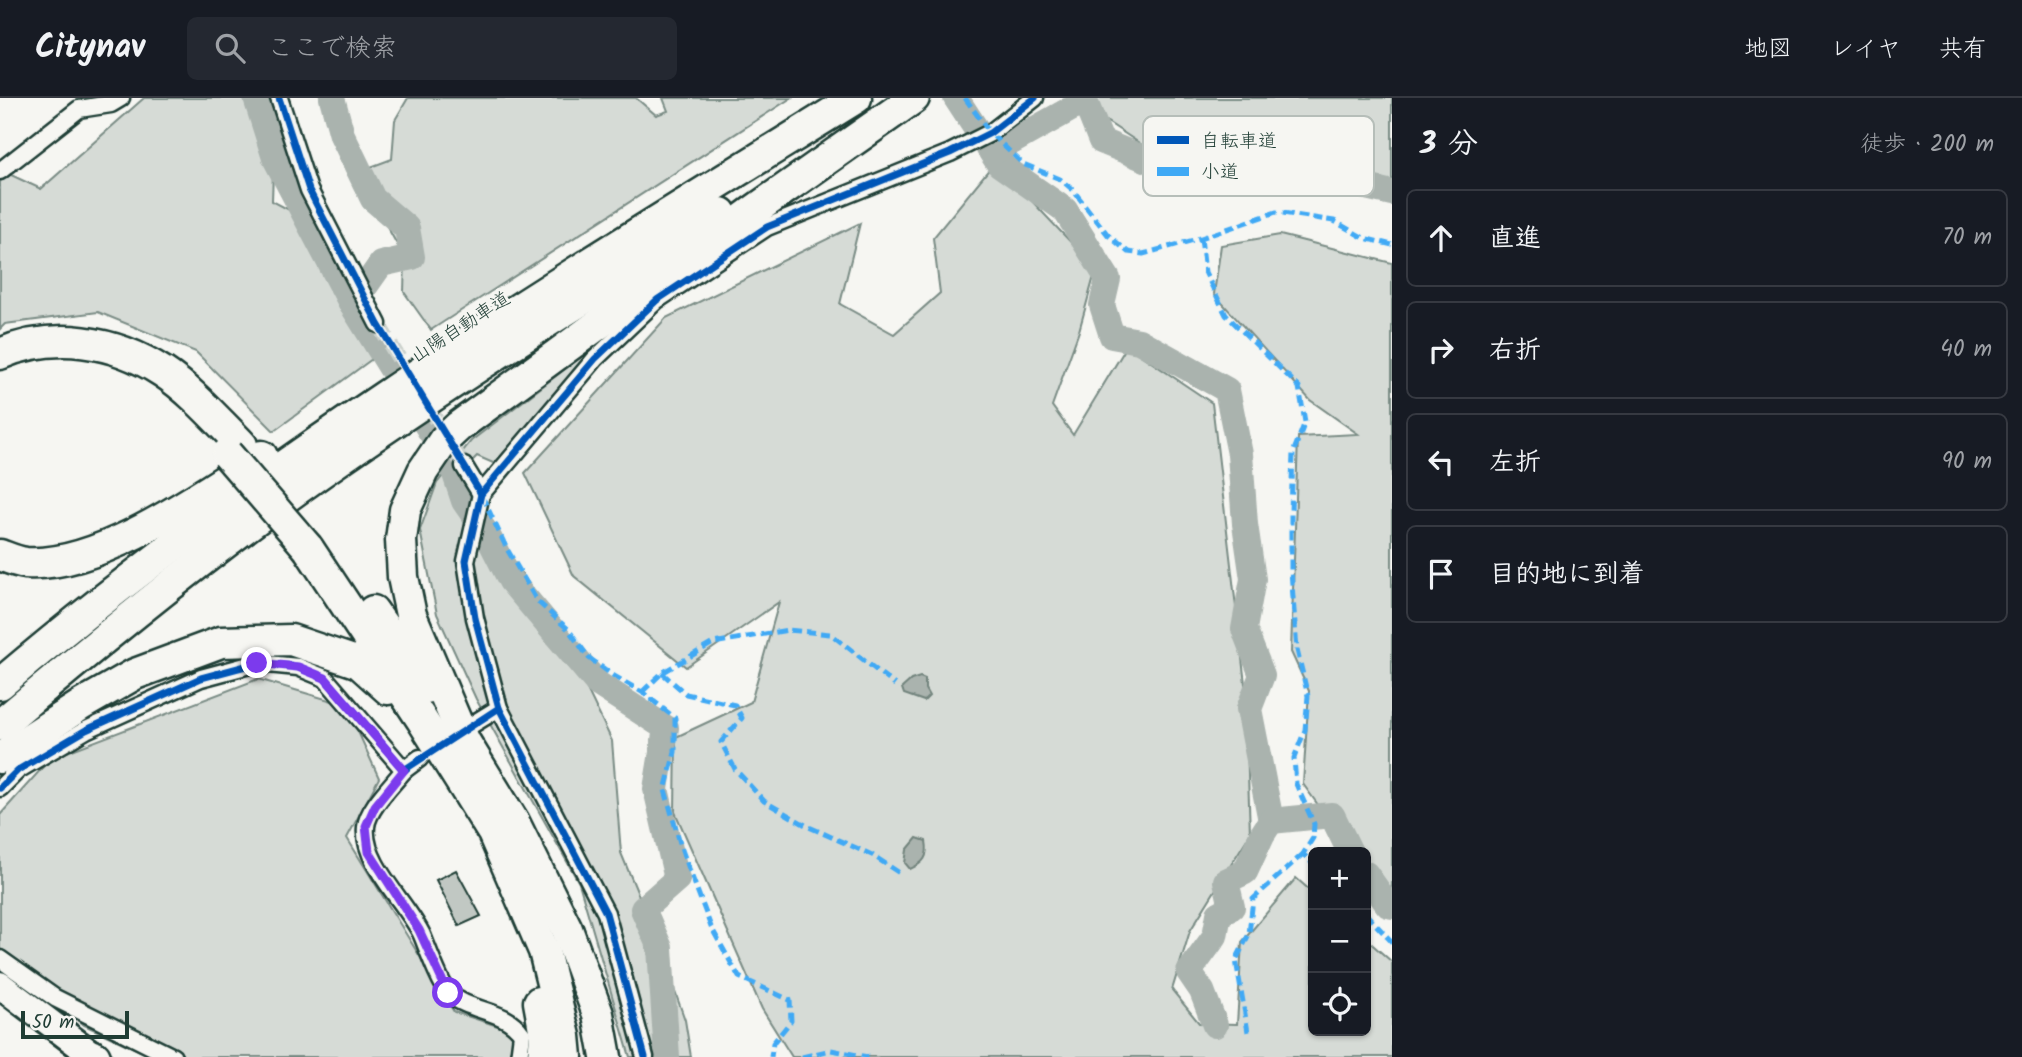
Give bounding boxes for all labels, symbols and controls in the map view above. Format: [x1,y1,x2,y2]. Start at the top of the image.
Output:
search box [187,17,677,80]
text: Citynav [35,22,145,75]
text: ここで検索 [267,28,397,70]
icon: search [211,29,249,67]
text: 地図 [1744,30,1792,69]
text: レイヤ [1830,30,1901,69]
text: 共有 [1939,30,1987,69]
legend [1143,116,1374,196]
text: 3 分 [1420,121,1478,169]
text: 自転車道 [1201,127,1277,157]
text: 徒歩 · 200 m [1860,127,1994,163]
text: 小道 [1201,158,1239,188]
text: 直進 [1489,218,1541,260]
icon: ahead [1422,219,1460,257]
text: 70 m [1942,220,1992,256]
street label: 山陽自動車道 [405,284,517,372]
text: 右折 [1489,330,1541,372]
icon: right [1422,331,1460,369]
text: 40 m [1940,332,1992,368]
text: 左折 [1489,442,1541,484]
icon: left [1422,443,1460,481]
text: 90 m [1942,444,1992,480]
text: 目的地に到着 [1489,554,1645,596]
icon: arrive [1422,555,1460,593]
route end [241,647,272,678]
map controls [1308,847,1371,1036]
button: + [1308,847,1371,910]
button: − [1308,910,1371,973]
button: locate [1308,973,1371,1036]
route start [432,977,463,1008]
scale bar [21,1008,130,1040]
text: 50 m [32,1008,74,1038]

